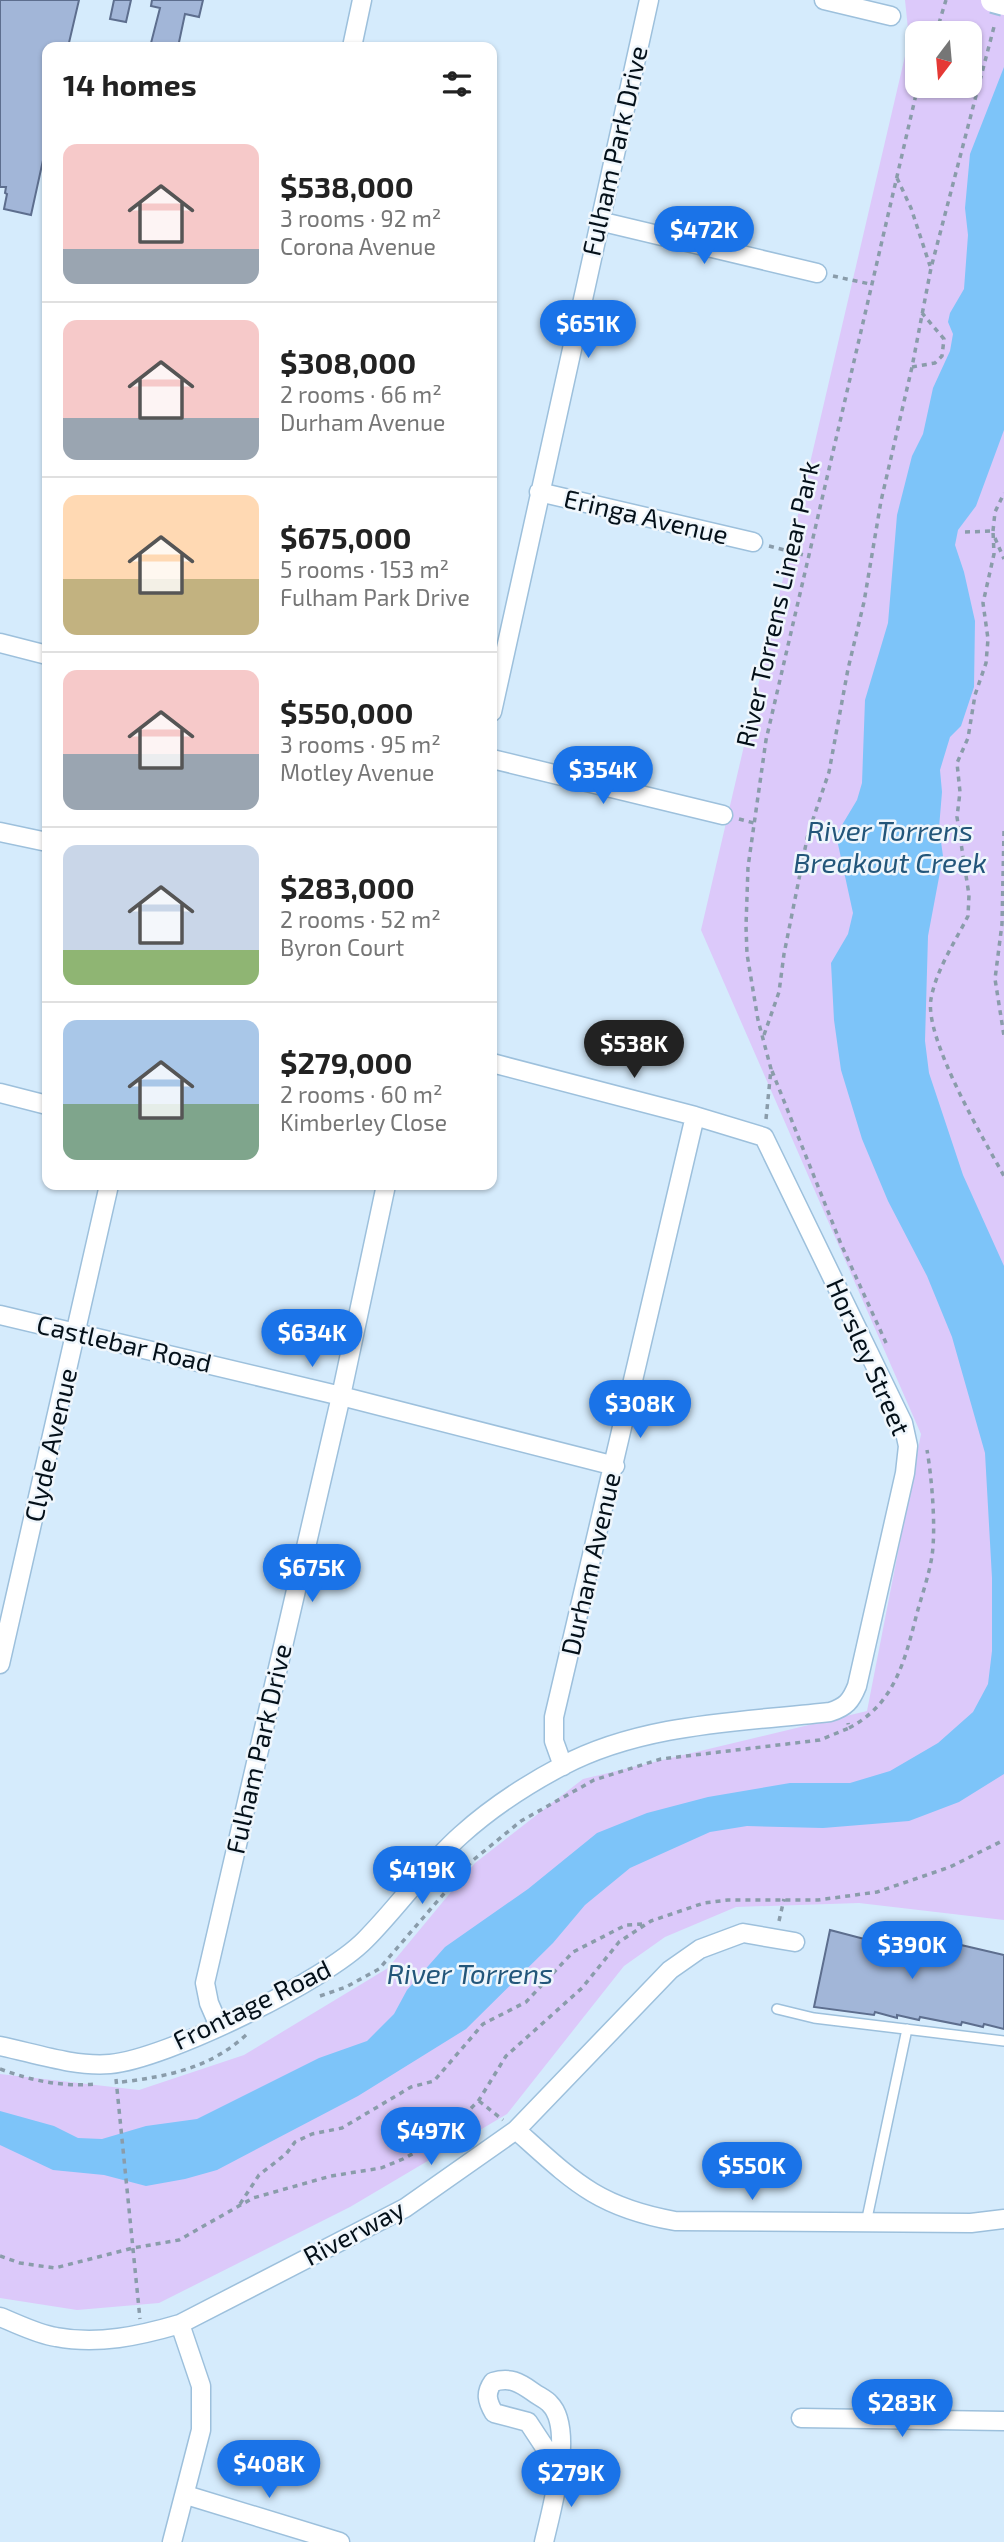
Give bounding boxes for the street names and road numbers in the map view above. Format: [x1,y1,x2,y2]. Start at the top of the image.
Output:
street label: Fulham Park Drive [574,43,653,259]
street label: River Torrens Linear Park [729,458,825,750]
street label: Eringa Avenue [561,482,731,549]
street label: Horsley Street [821,1273,918,1440]
street label: Castlebar Road [34,1307,215,1378]
street label: Clyde Avenue [17,1365,82,1525]
street label: Durham Avenue [553,1469,626,1658]
street label: Fulham Park Drive [218,1641,297,1857]
street label: Frontage Road [167,1952,335,2055]
street label: Riverway [297,2192,409,2271]

